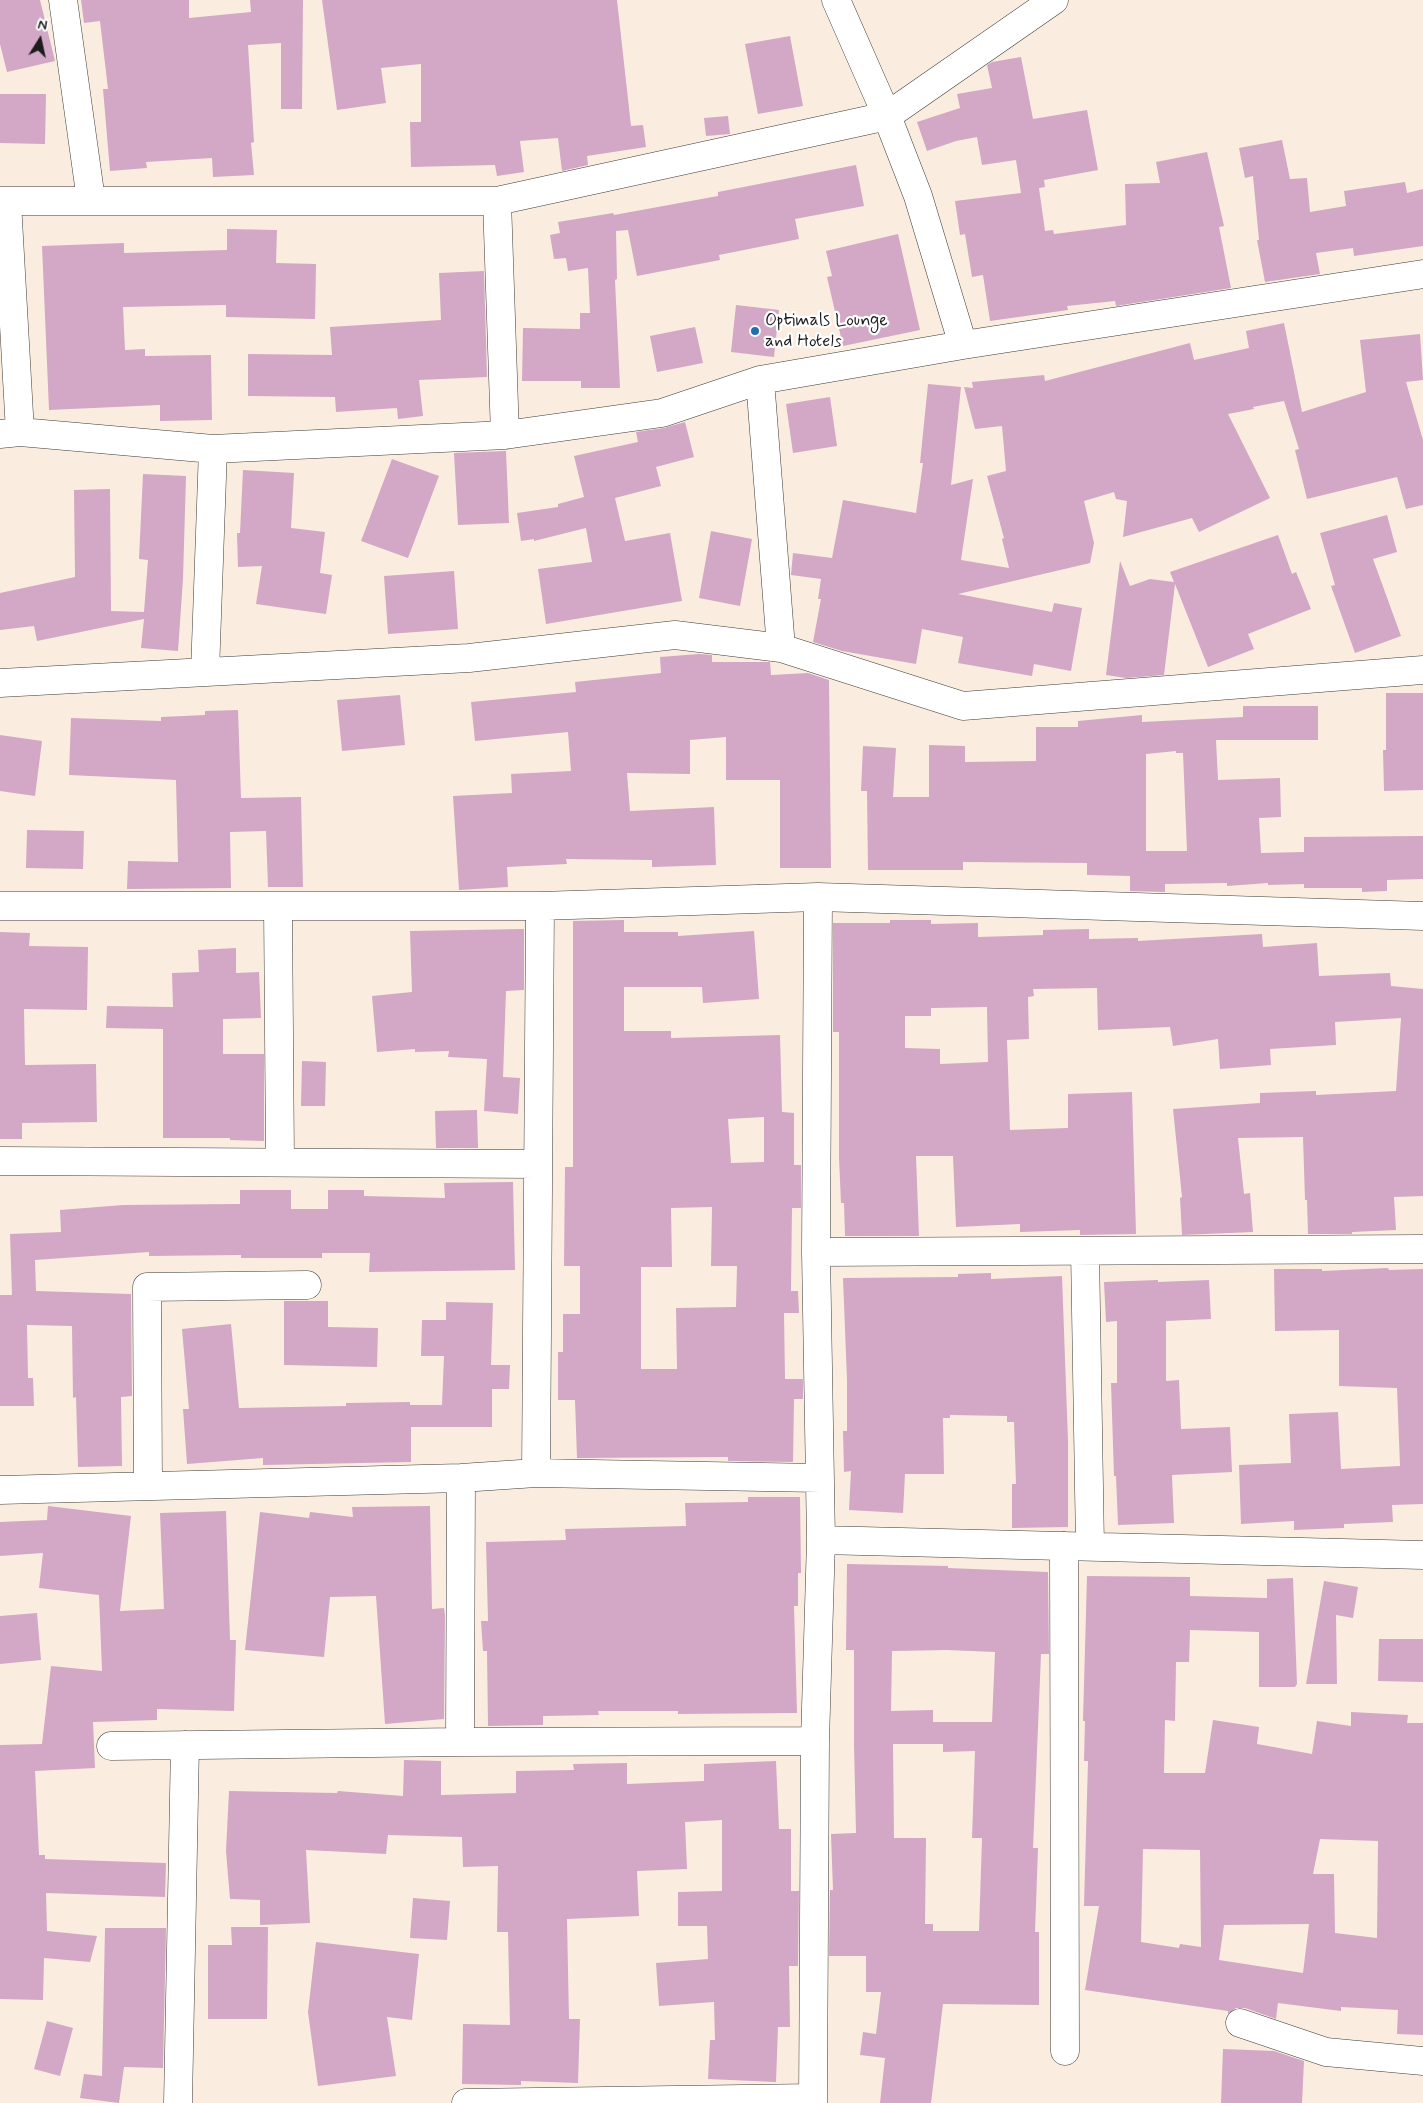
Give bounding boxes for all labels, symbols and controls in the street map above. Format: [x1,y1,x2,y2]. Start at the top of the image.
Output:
north arrow [15,15,65,65]
text: N [36,16,49,35]
place label: Optimals Lounge and Hotels [765,310,888,352]
marker: Optimals Lounge and Hotels [749,325,761,337]

